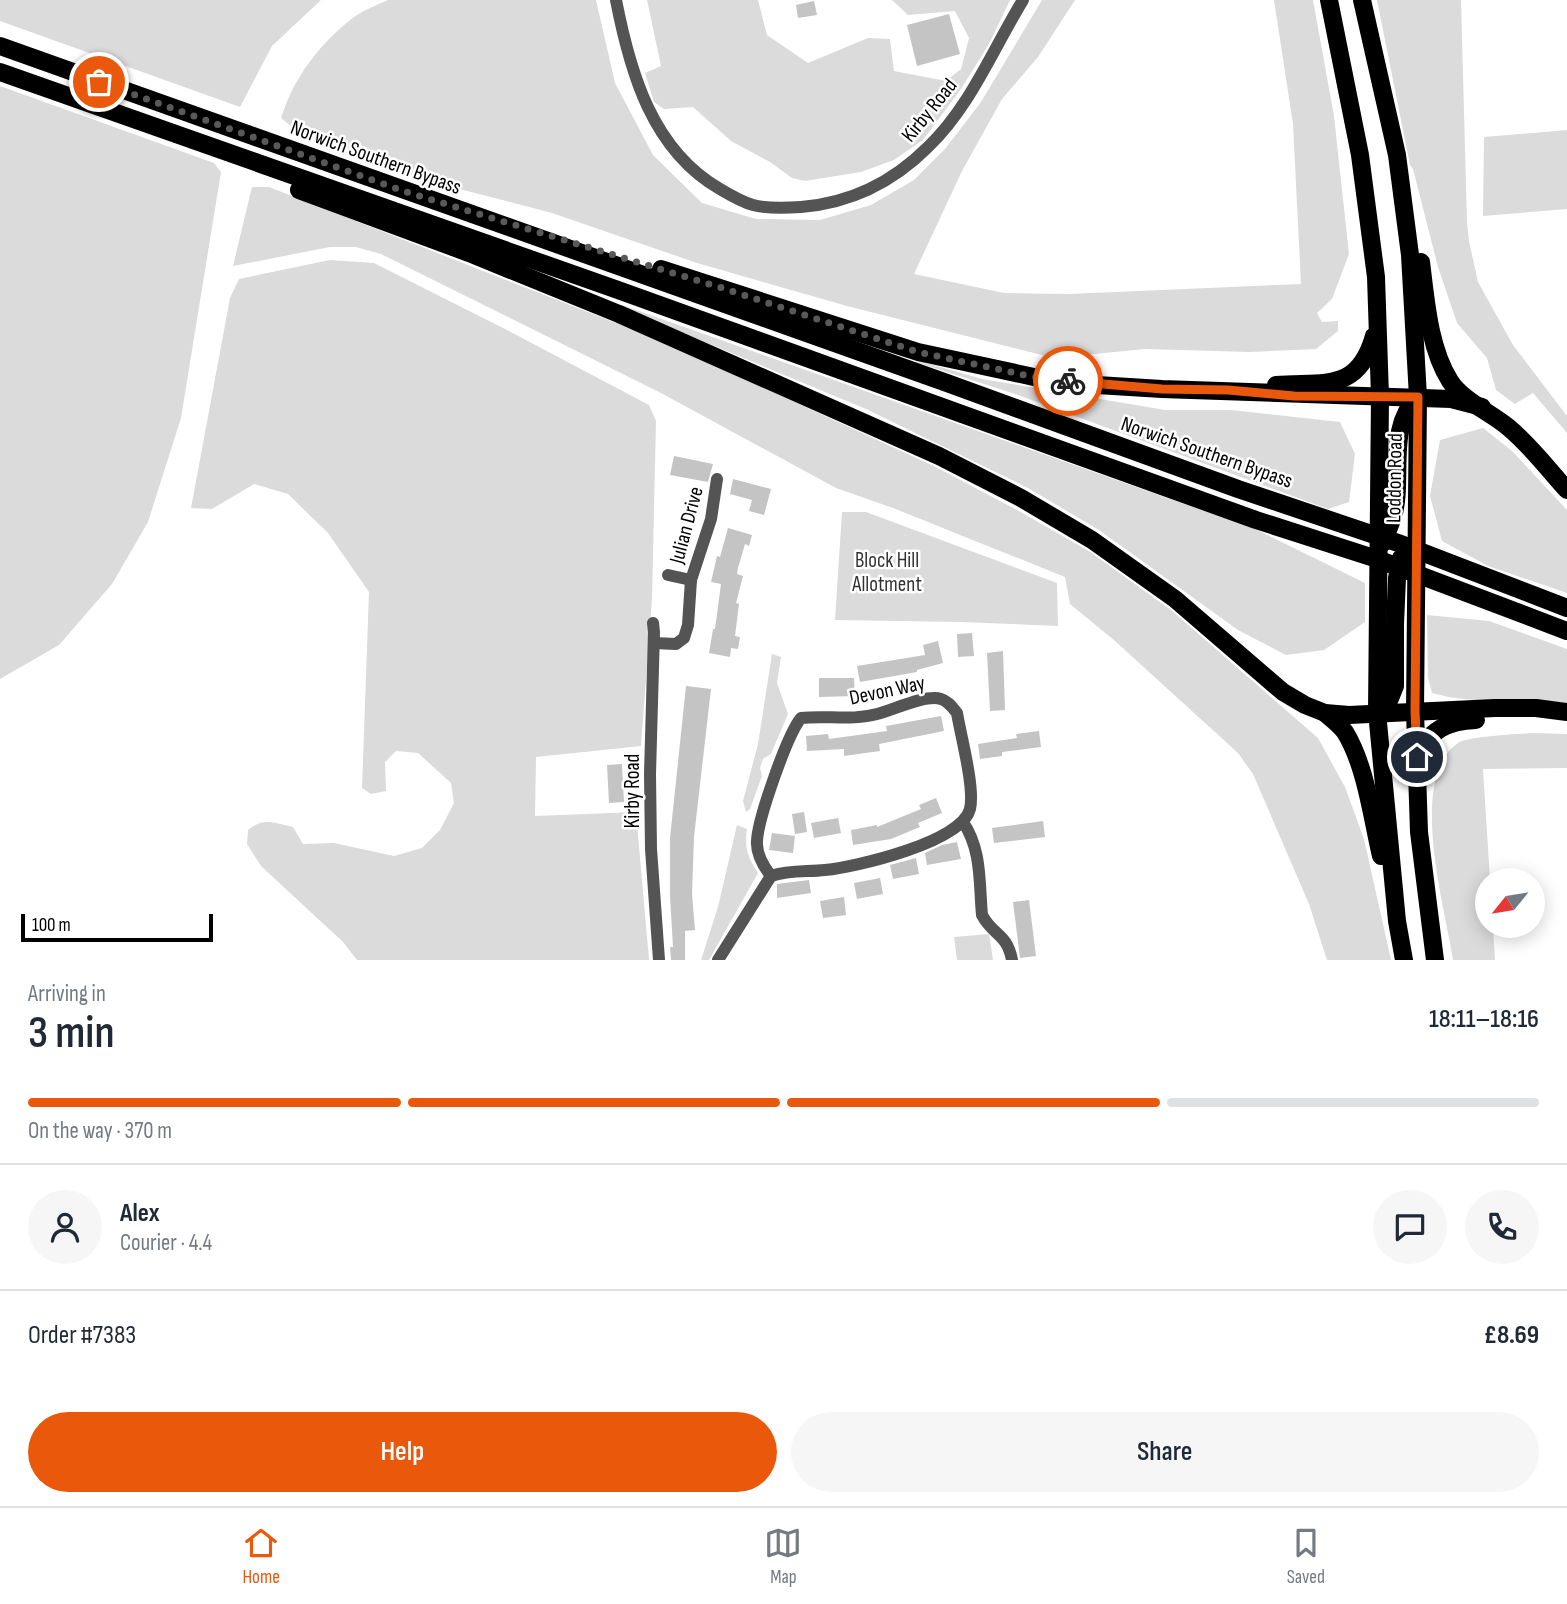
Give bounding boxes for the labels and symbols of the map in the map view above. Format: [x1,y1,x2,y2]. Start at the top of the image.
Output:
pin [69,52,129,112]
street label: Kirby Road [896,74,963,147]
street label: Norwich Southern Bypass [287,115,465,200]
courier [1033,346,1103,416]
street label: Norwich Southern Bypass [1118,411,1296,494]
street label: Loddon Road [1381,433,1408,523]
street label: Julian Drive [664,484,709,567]
park label: Block Hill Allotment [851,548,922,597]
street label: Devon Way [847,670,927,711]
pin [1387,727,1447,787]
street label: Kirby Road [620,754,645,828]
north arrow [1475,868,1545,938]
scale bar [21,911,214,943]

